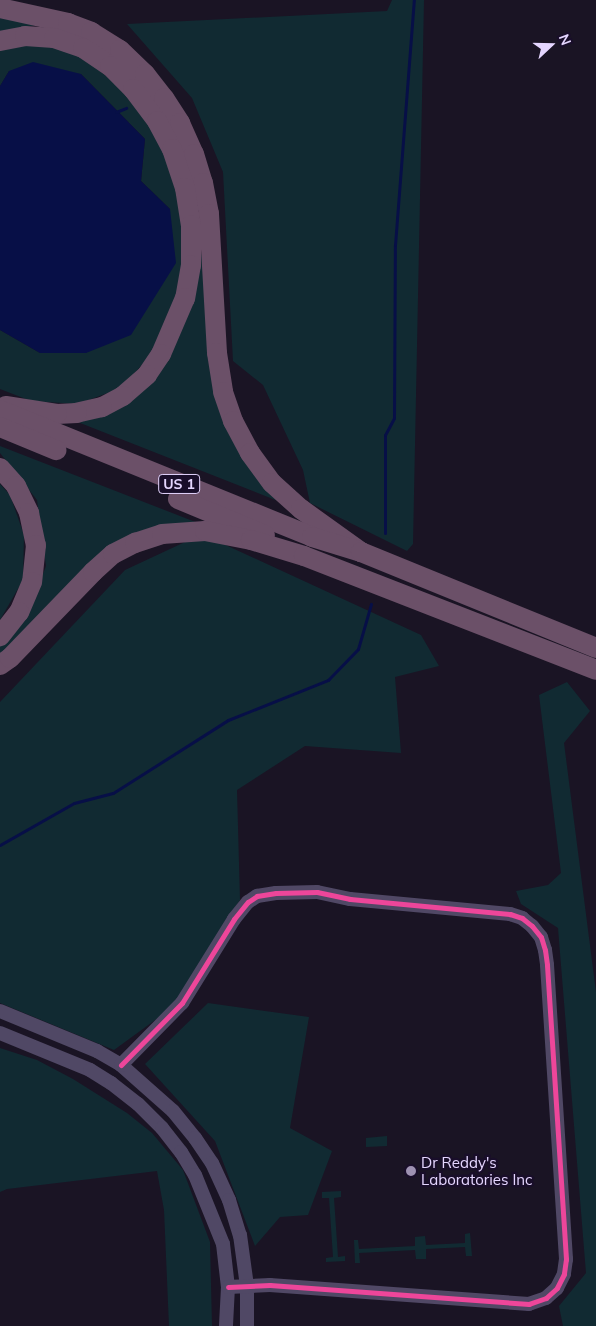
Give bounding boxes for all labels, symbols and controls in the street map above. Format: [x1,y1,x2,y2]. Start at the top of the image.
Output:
north arrow [526,20,576,70]
text: N [555,31,575,48]
road number: US 1 [158,472,200,496]
place label: Dr Reddy's Laboratories Inc [421,1153,532,1188]
marker: Dr Reddy's Laboratories Inc [405,1165,417,1177]

